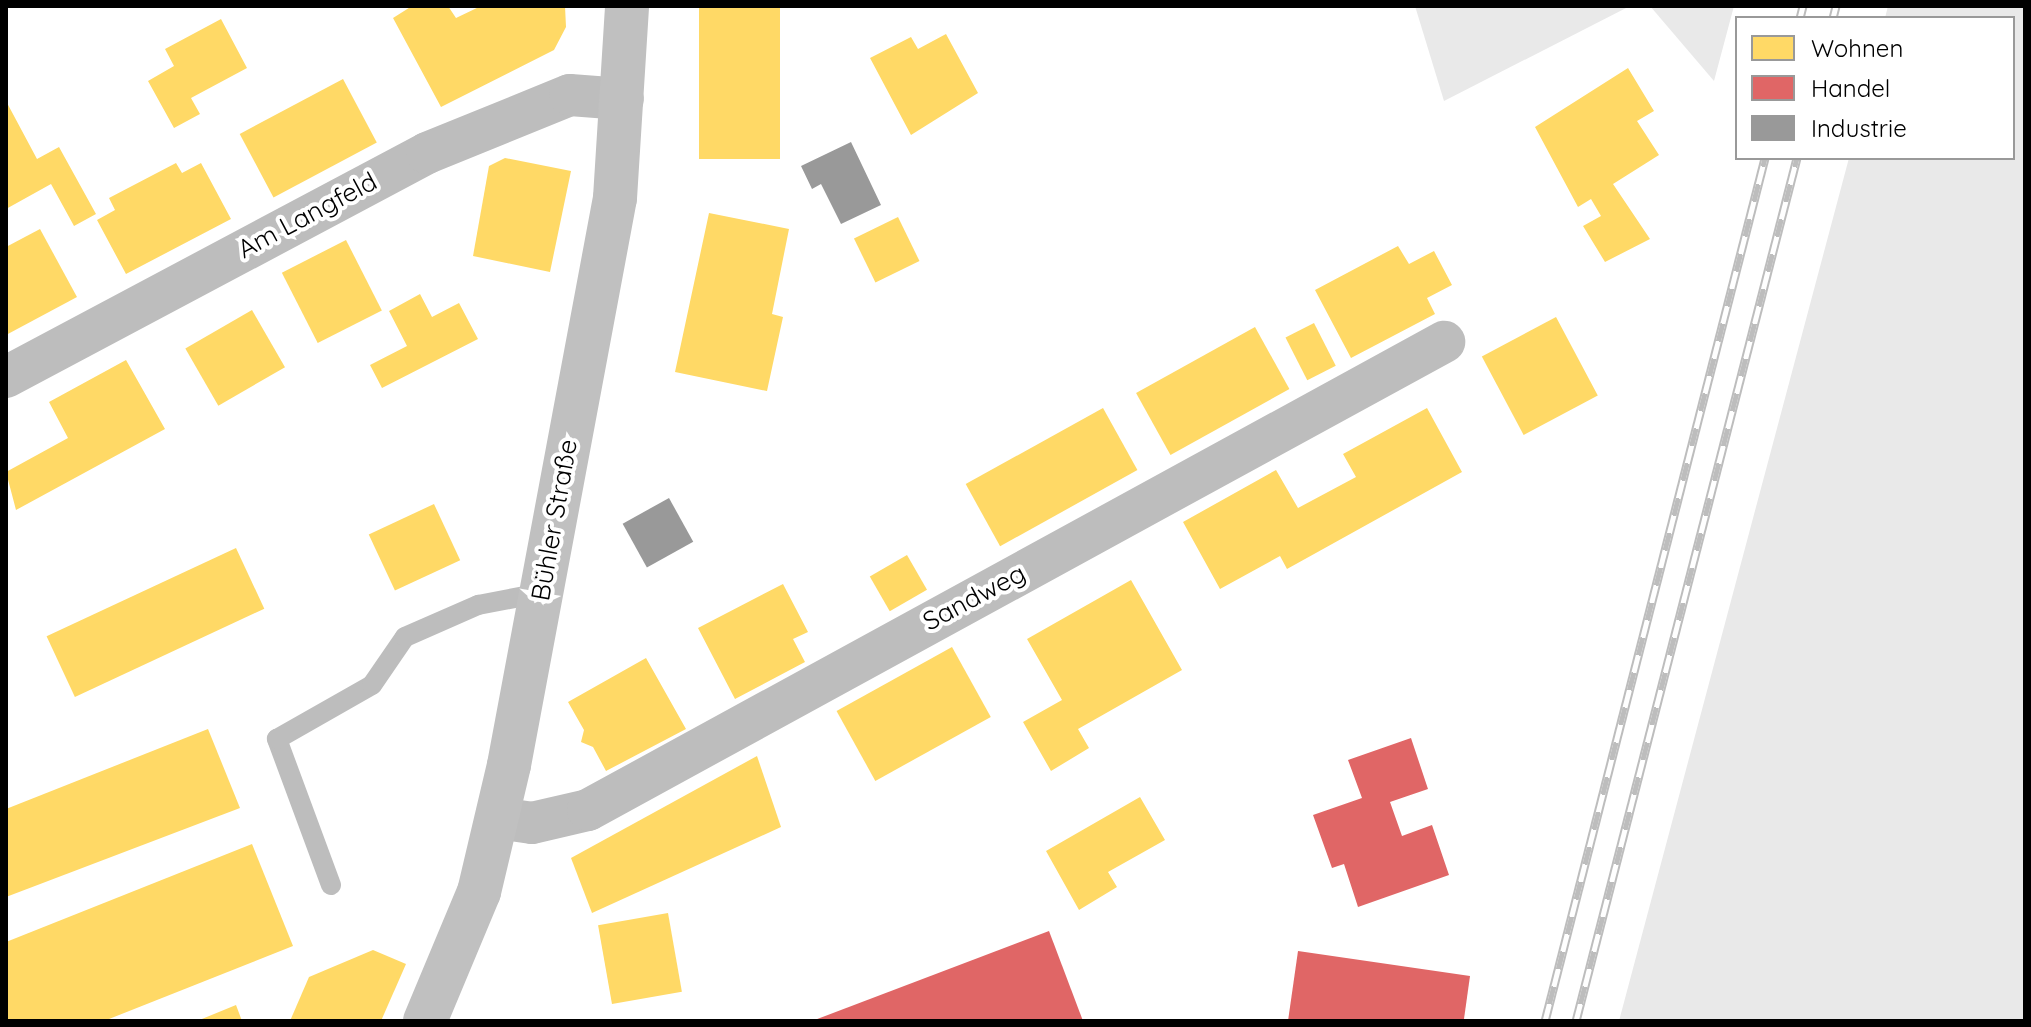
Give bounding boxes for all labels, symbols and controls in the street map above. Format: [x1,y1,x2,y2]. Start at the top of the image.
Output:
legend [1735,16,2015,160]
text: Wohnen [1811,33,1903,63]
text: Handel [1811,73,1890,103]
text: Industrie [1811,113,1907,143]
street label: Am Langfeld [232,165,382,265]
street label: Bühler Straße [524,437,584,603]
street label: Sandweg [917,557,1031,637]

